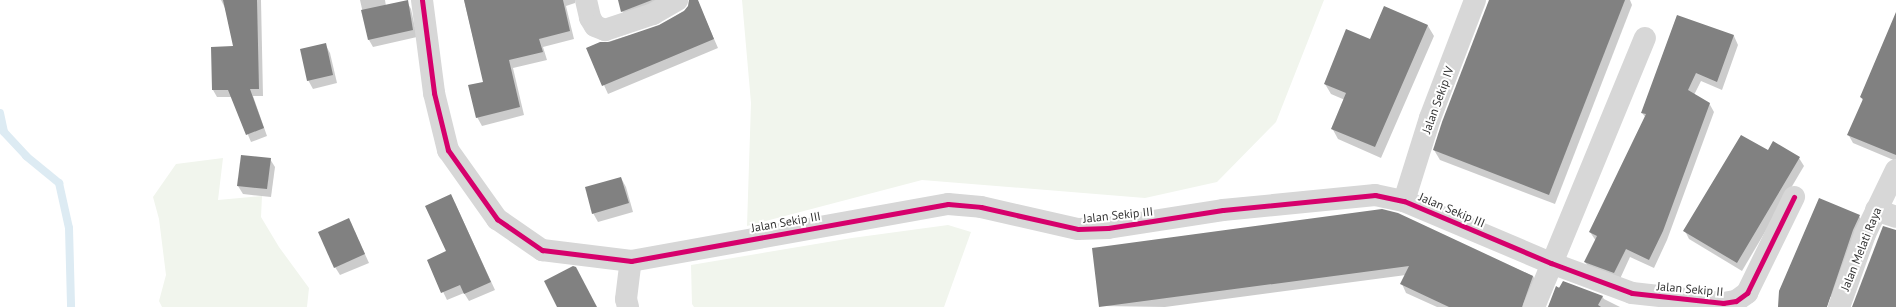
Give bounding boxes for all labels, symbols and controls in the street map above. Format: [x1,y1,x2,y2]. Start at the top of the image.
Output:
street label: Jalan Sekip IV [1419,65,1457,135]
street label: Jalan Sekip III [1417,190,1487,230]
street label: Jalan Sekip III [1082,204,1154,226]
street label: Jalan Melati Raya [1838,205,1884,293]
street label: Jalan Sekip III [750,209,822,235]
street label: Jalan Sekip II [1656,279,1724,299]

